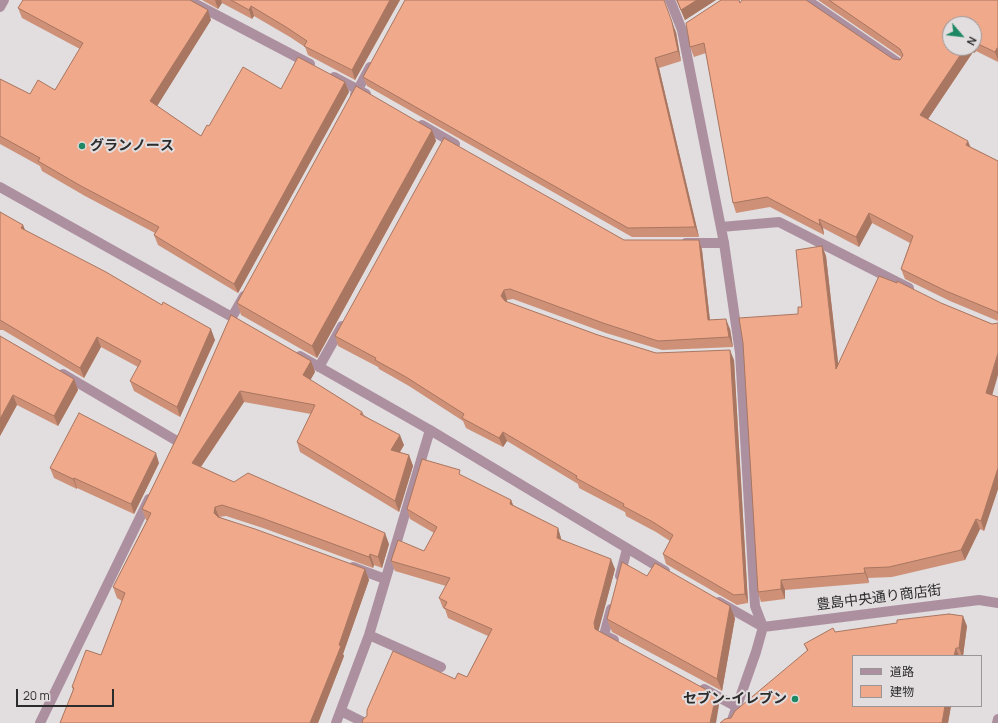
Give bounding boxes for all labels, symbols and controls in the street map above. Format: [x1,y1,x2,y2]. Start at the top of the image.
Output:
north arrow [942,16,982,56]
text: N [964,34,981,48]
place label: グランノース [90,138,174,154]
marker: グランノース [77,141,87,151]
street label: 豊島中央通り商店街 [815,582,943,614]
legend [852,655,982,707]
text: 道路 [890,663,914,680]
scale bar [18,681,116,707]
text: 建物 [890,683,914,700]
text: 20 m [23,687,50,704]
place label: セブン-イレブン [683,691,787,707]
marker: セブン-イレブン [790,694,800,704]

